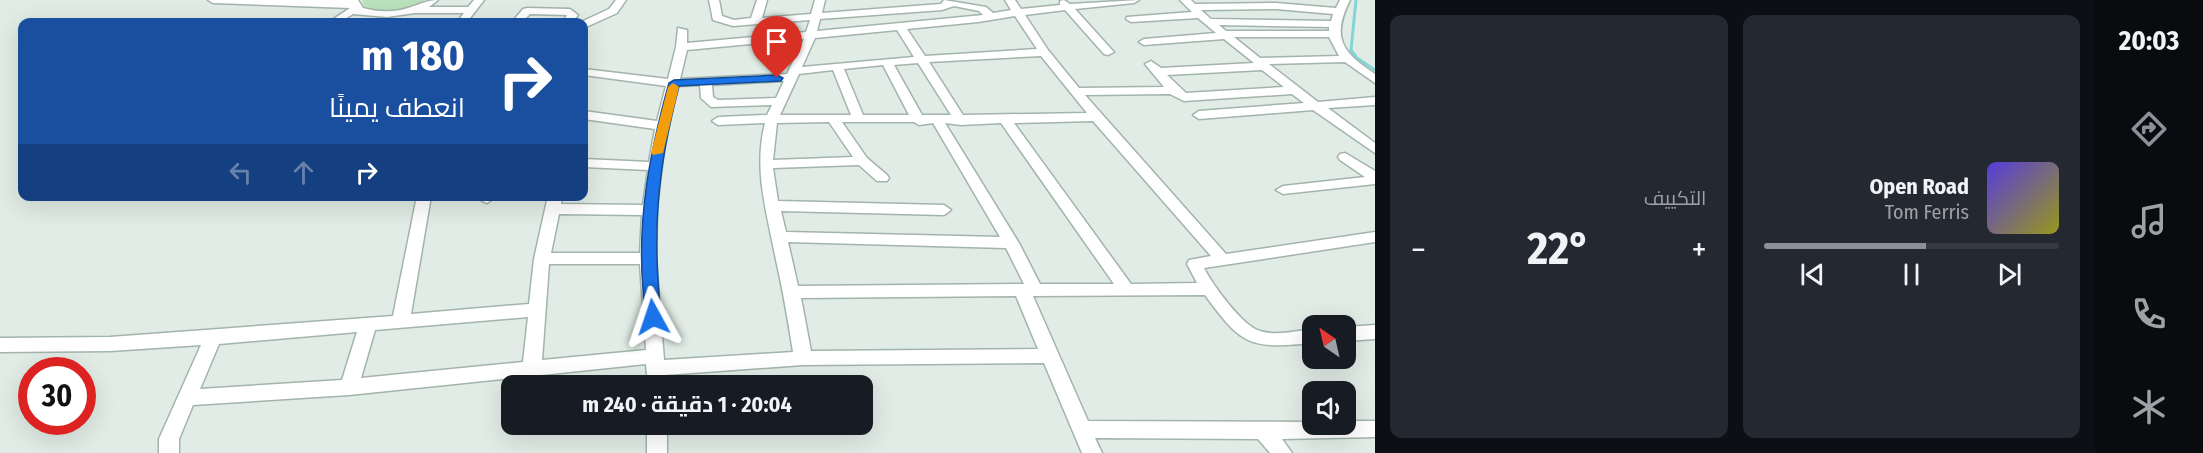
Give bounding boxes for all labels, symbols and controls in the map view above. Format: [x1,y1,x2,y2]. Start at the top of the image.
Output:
pin [751,16,802,78]
icon: arrive [760,25,793,58]
text: 20:03 [2119,25,2179,57]
text: 180 m [361,31,465,81]
icon: right [486,42,564,120]
text: انعطف يمينًا [329,92,465,124]
icon: directions [2128,108,2170,150]
icon: left [224,156,257,189]
icon: ahead [287,156,320,189]
icon: right [350,156,383,189]
text: Open Road [1869,173,1969,200]
text: التكييف [1644,186,1707,210]
text: Tom Ferris [1885,200,1969,224]
icon: music [2128,200,2170,242]
text: 22° [1527,222,1590,276]
text: − [1411,230,1426,270]
text: + [1691,230,1707,270]
icon: previous [1796,258,1829,291]
icon: pause [1895,258,1928,291]
icon: next [1993,258,2026,291]
position arrow [621,285,685,349]
icon: phone [2128,293,2170,335]
north arrow [1302,315,1356,369]
map controls [1302,315,1356,435]
speed limit sign: 30 [18,357,96,435]
button: sound [1302,381,1356,435]
icon: climate [2128,386,2170,428]
text: 20:04 · 1 دقيقة · 240 m [582,391,792,418]

